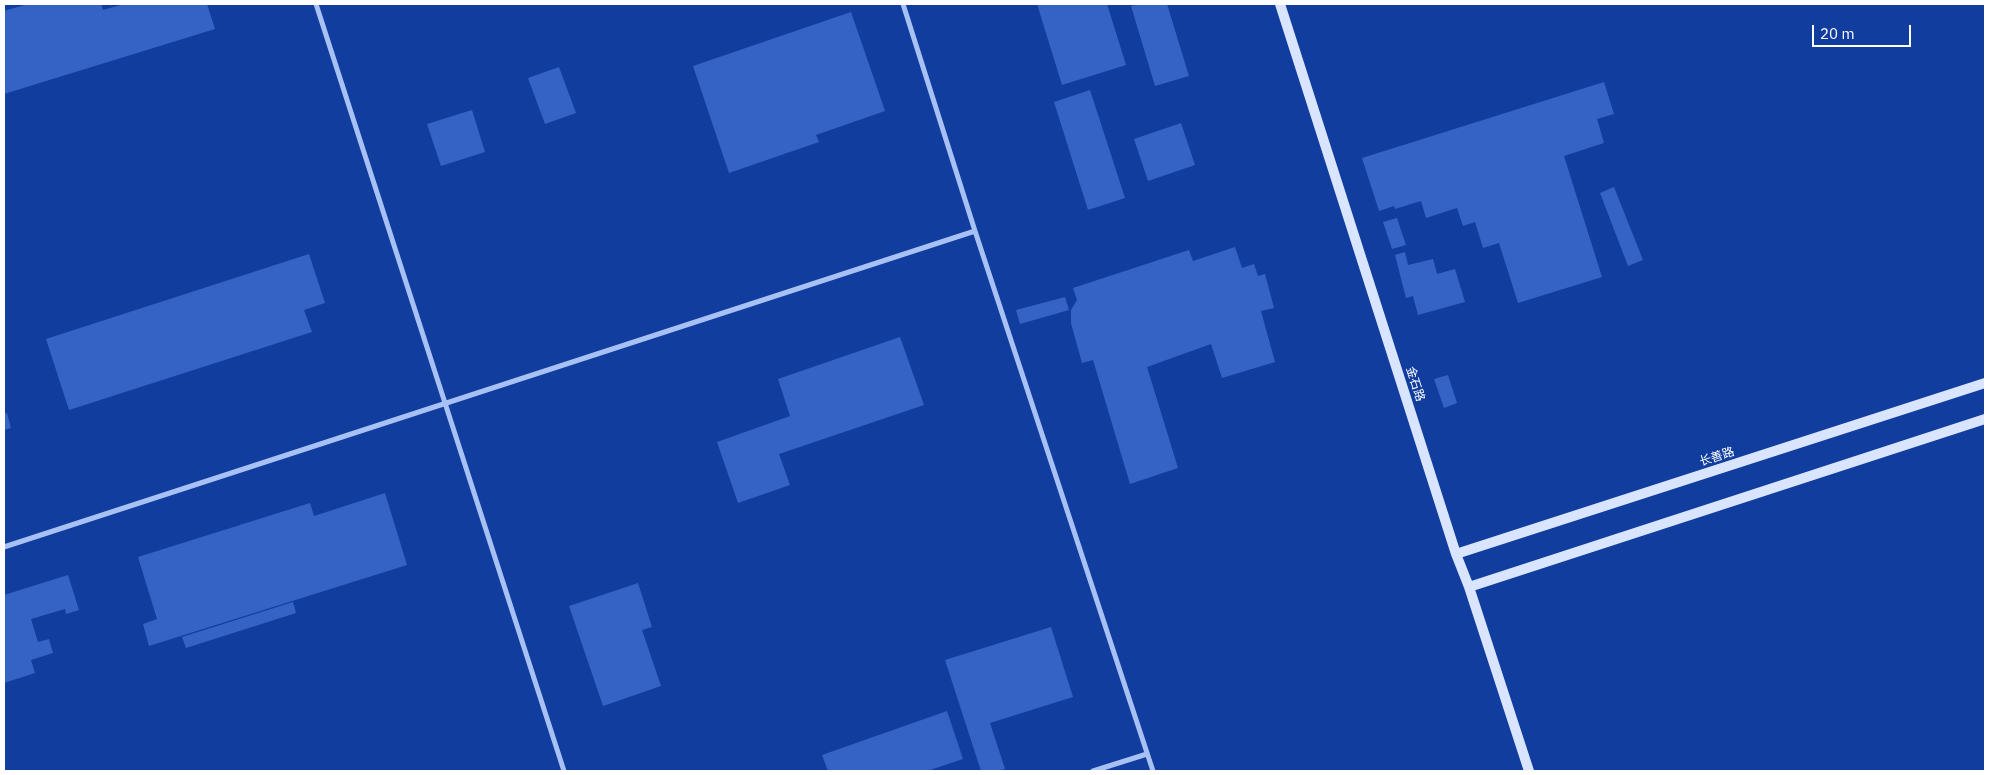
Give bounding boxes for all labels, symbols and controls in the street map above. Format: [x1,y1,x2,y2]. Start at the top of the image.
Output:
scale bar [1814,15,1913,47]
text: 20 m [1820,24,1855,43]
street label: 金石路 [1403,365,1427,403]
street label: 长善路 [1698,445,1736,469]

